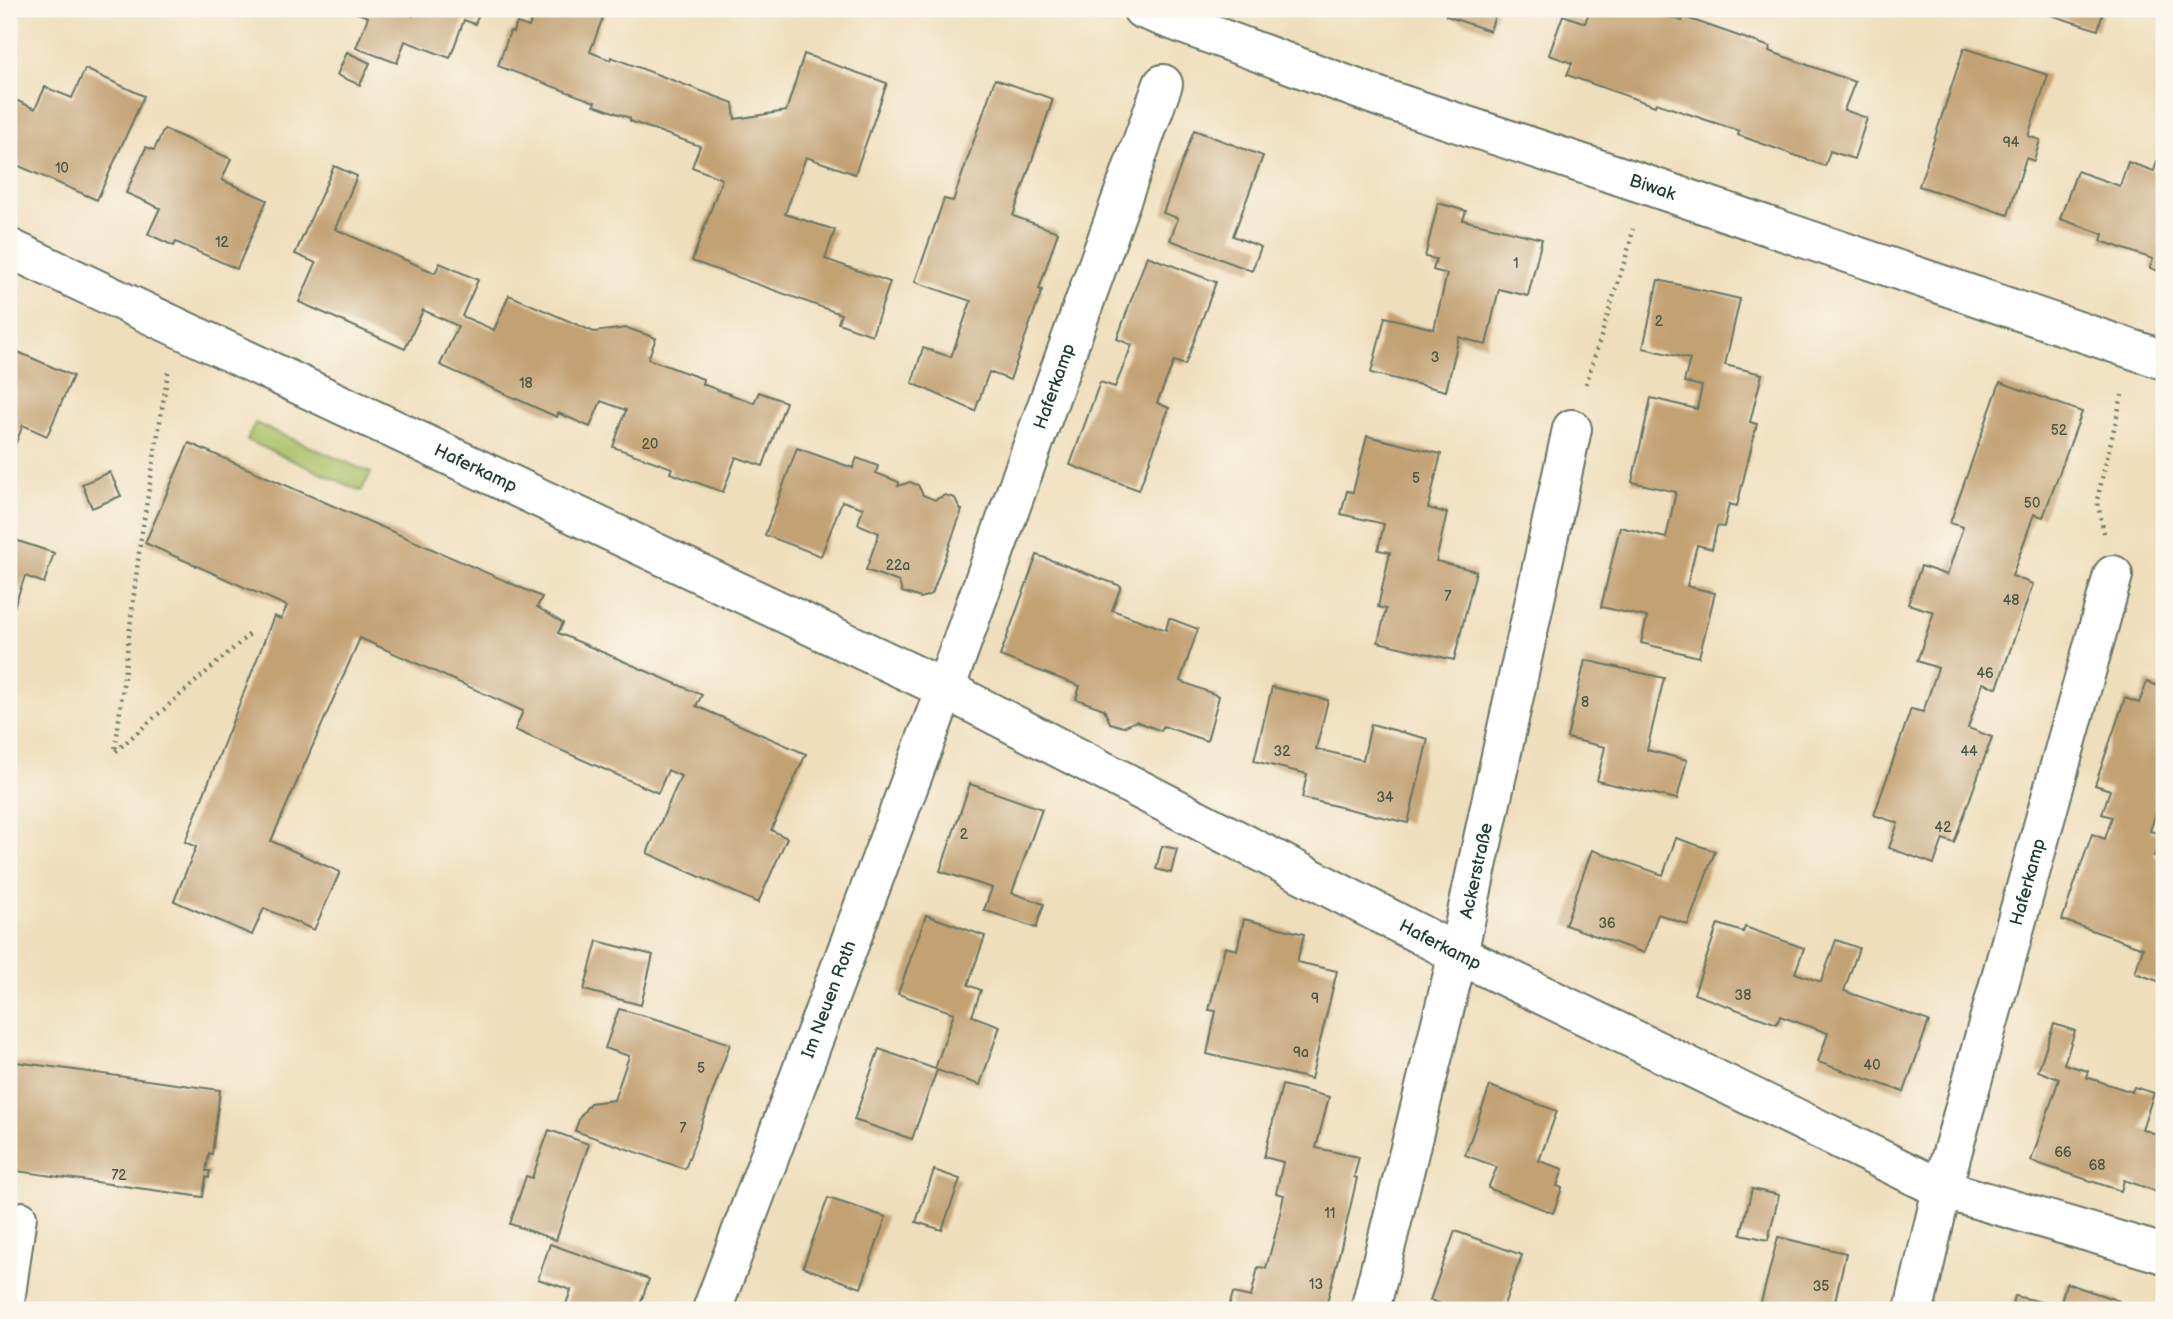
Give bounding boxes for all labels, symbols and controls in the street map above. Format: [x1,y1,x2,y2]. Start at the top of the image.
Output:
house number: 94 [2003,134,2020,151]
house number: 10 [55,160,69,177]
street label: Biwak [1627,170,1679,205]
house number: 12 [215,234,230,251]
house number: 1 [1513,255,1519,272]
house number: 2 [1655,313,1664,330]
street label: Haferkamp [1029,341,1080,432]
house number: 3 [1431,349,1439,366]
house number: 18 [519,375,533,392]
house number: 52 [2051,422,2068,439]
house number: 20 [642,436,658,453]
street label: Haferkamp [431,440,521,497]
house number: 5 [1412,470,1420,487]
house number: 50 [2024,495,2040,512]
house number: 22a [886,557,910,574]
house number: 7 [1445,588,1452,605]
house number: 48 [2003,592,2019,609]
house number: 46 [1976,665,1994,682]
house number: 8 [1581,694,1589,711]
house number: 32 [1274,743,1291,760]
house number: 44 [1960,743,1978,760]
house number: 34 [1376,789,1394,806]
house number: 42 [1935,819,1952,836]
street label: Ackerstraße [1456,821,1497,921]
house number: 2 [960,826,969,843]
street label: Haferkamp [2006,836,2050,928]
street label: Haferkamp [1395,915,1485,975]
house number: 36 [1598,915,1616,932]
street label: Im Neuen Roth [798,938,861,1061]
house number: 38 [1735,987,1751,1004]
house number: 9 [1311,990,1319,1007]
house number: 9a [1293,1044,1309,1061]
house number: 40 [1864,1057,1880,1074]
house number: 5 [697,1060,705,1077]
house number: 7 [680,1120,687,1137]
house number: 66 [2054,1144,2072,1161]
house number: 68 [2089,1157,2105,1174]
house number: 72 [111,1167,127,1184]
house number: 11 [1325,1205,1335,1222]
house number: 13 [1309,1276,1323,1293]
house number: 35 [1813,1278,1829,1295]

